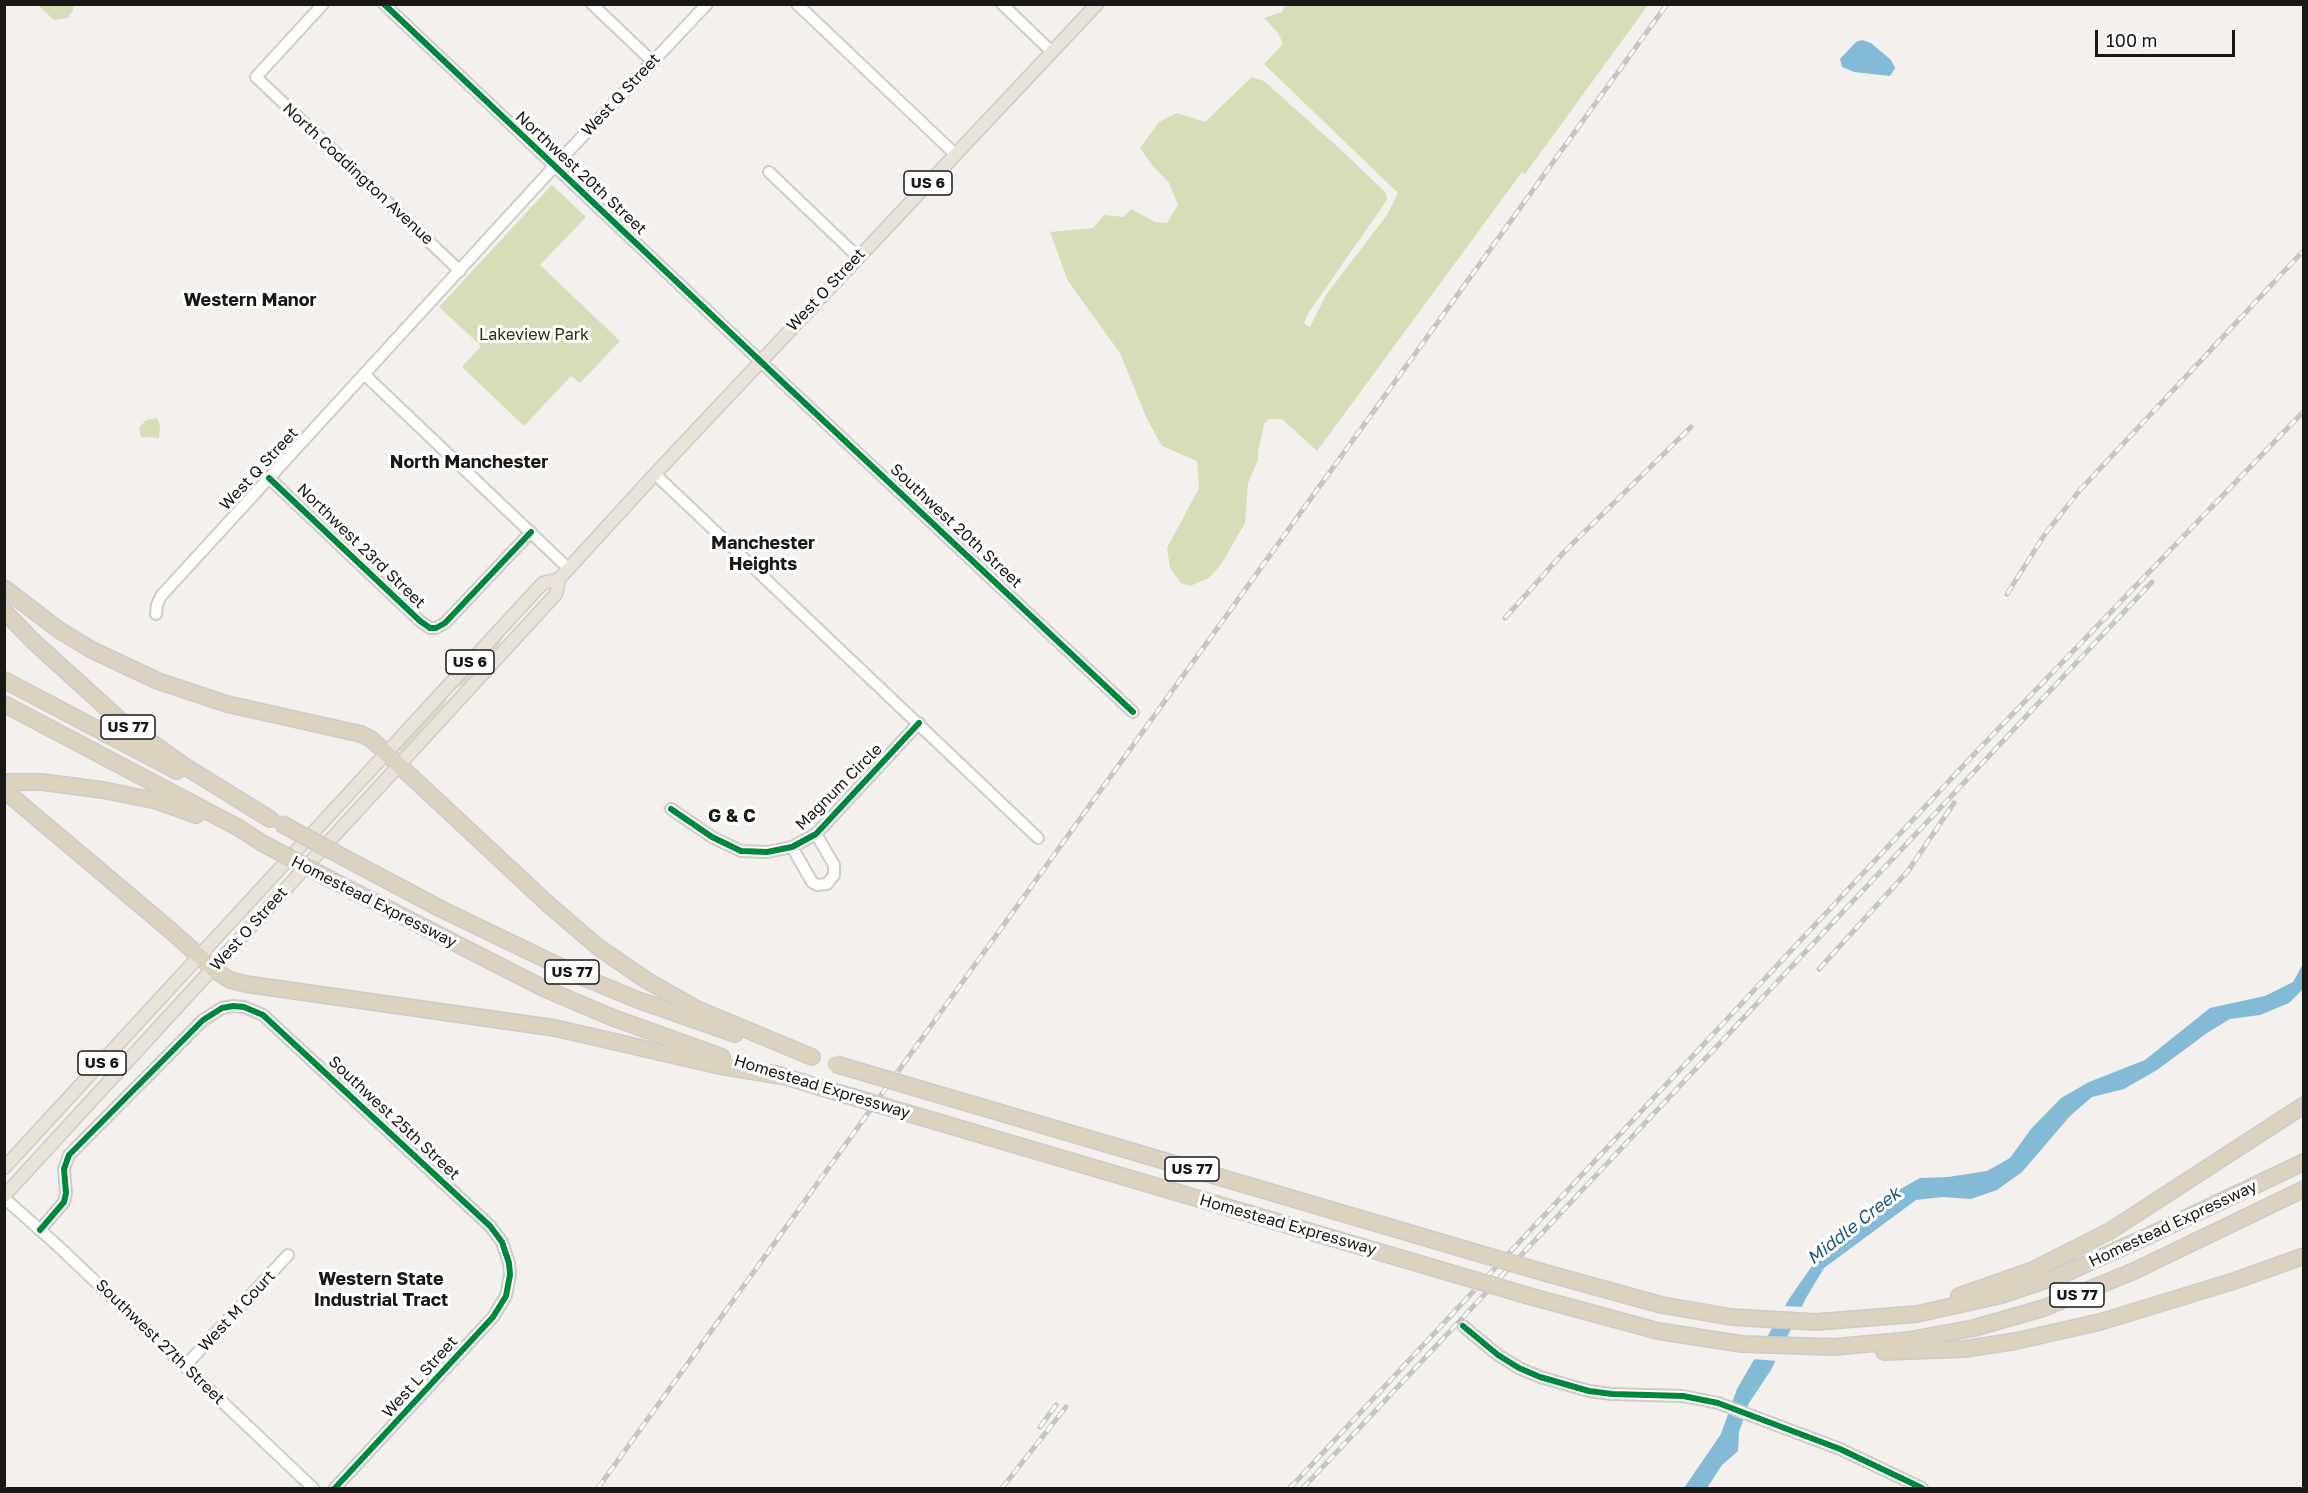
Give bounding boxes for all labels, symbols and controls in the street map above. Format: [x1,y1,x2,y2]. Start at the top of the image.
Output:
scale bar [2098,18,2238,56]
text: 100 m [2106,29,2157,51]
street label: West Q Street [578,50,664,140]
street label: North Coddington Avenue [279,99,437,249]
street label: Northwest 20th Street [511,107,651,239]
road number: US 6 [904,171,952,195]
street label: West O Street [783,245,869,335]
district label: Western Manor [183,289,317,311]
park label: Lakeview Park [479,325,589,345]
street label: West Q Street [216,424,302,514]
district label: North Manchester [390,451,548,473]
street label: Southwest 20th Street [886,460,1026,592]
street label: Northwest 23rd Street [293,480,429,612]
district label: Manchester Heights [711,532,815,574]
road number: US 6 [446,650,494,674]
road number: US 77 [101,715,155,739]
street label: Magnum Circle [792,740,886,834]
district label: G & C [708,805,756,827]
street label: Homestead Expressway [288,852,460,952]
street label: West O Street [206,883,292,975]
road number: US 77 [545,960,599,984]
road number: US 6 [78,1051,126,1075]
street label: Homestead Expressway [732,1051,912,1123]
street label: Southwest 25th Street [324,1052,464,1184]
road number: US 77 [1165,1157,1219,1181]
street label: Homestead Expressway [2086,1177,2260,1271]
water label: Middle Creek [1803,1183,1905,1269]
street label: Homestead Expressway [1197,1191,1379,1259]
street label: West M Court [195,1267,279,1355]
district label: Western State Industrial Tract [314,1268,448,1310]
street label: Southwest 27th Street [91,1275,229,1409]
road number: US 77 [2050,1283,2104,1307]
street label: West L Street [378,1332,462,1422]

